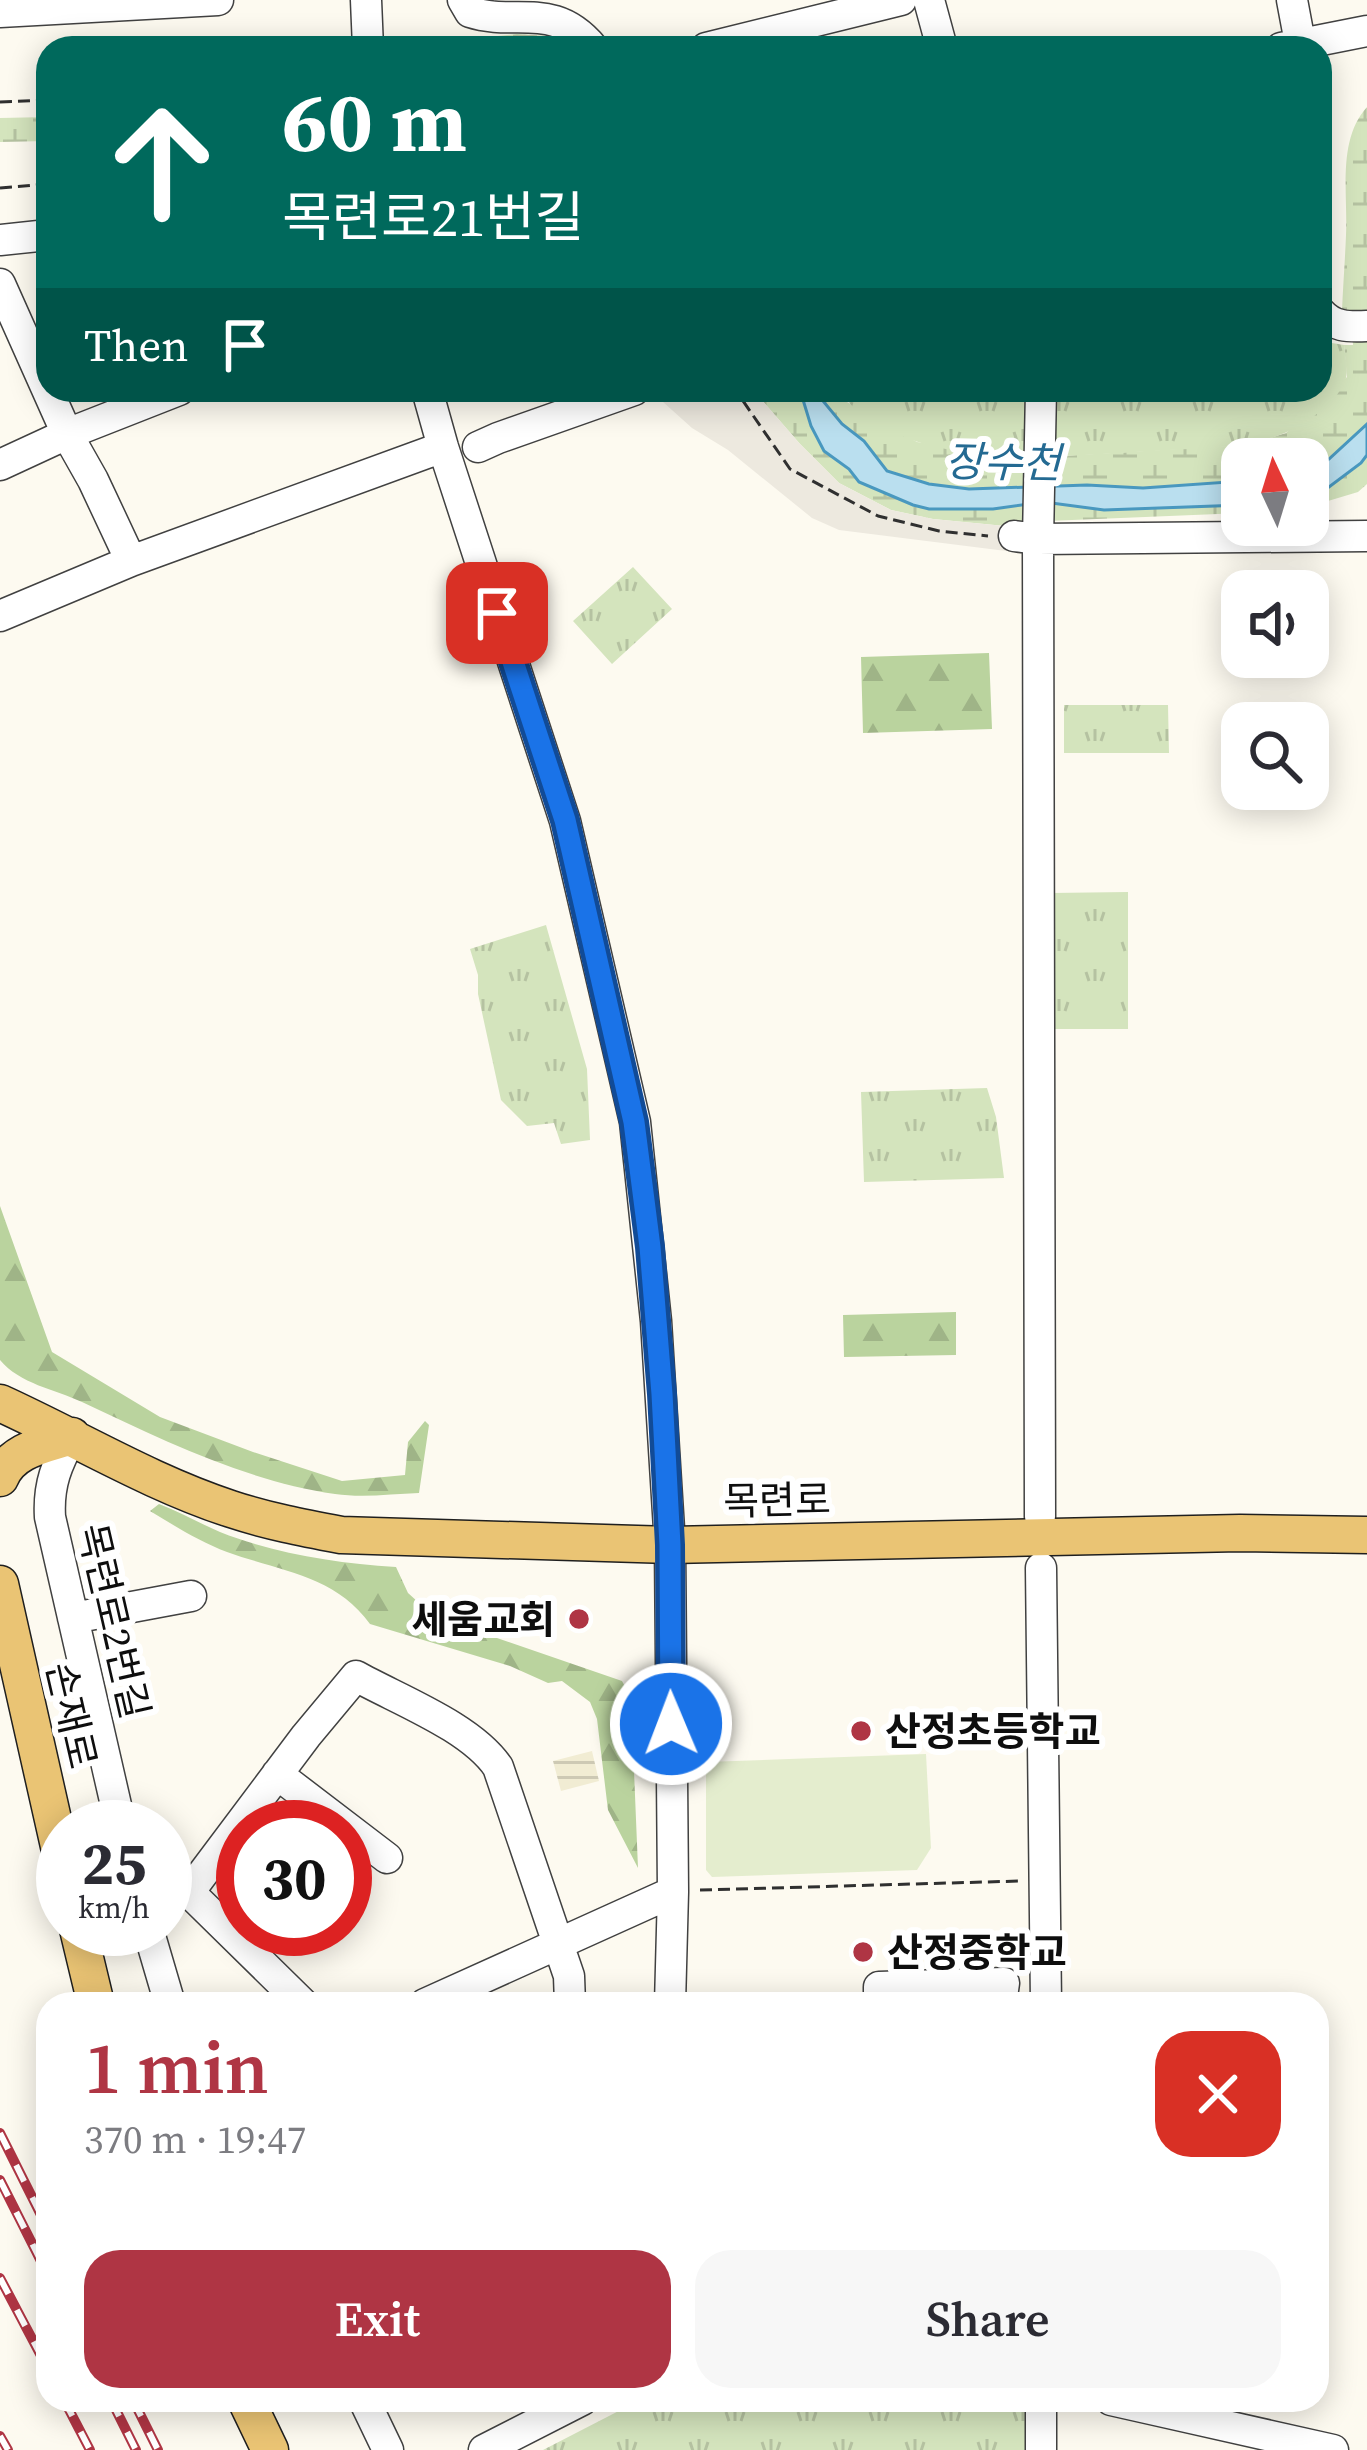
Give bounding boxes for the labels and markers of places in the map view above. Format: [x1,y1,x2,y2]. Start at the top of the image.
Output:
pin [446,562,548,664]
place label: 세움교회 [411,1593,555,1646]
marker: 세움교회 [566,1606,592,1632]
place label: 산정초등학교 [885,1705,1100,1758]
marker: 산정초등학교 [848,1718,874,1744]
place label: 산정중학교 [887,1926,1066,1979]
marker: 산정중학교 [850,1939,876,1965]

